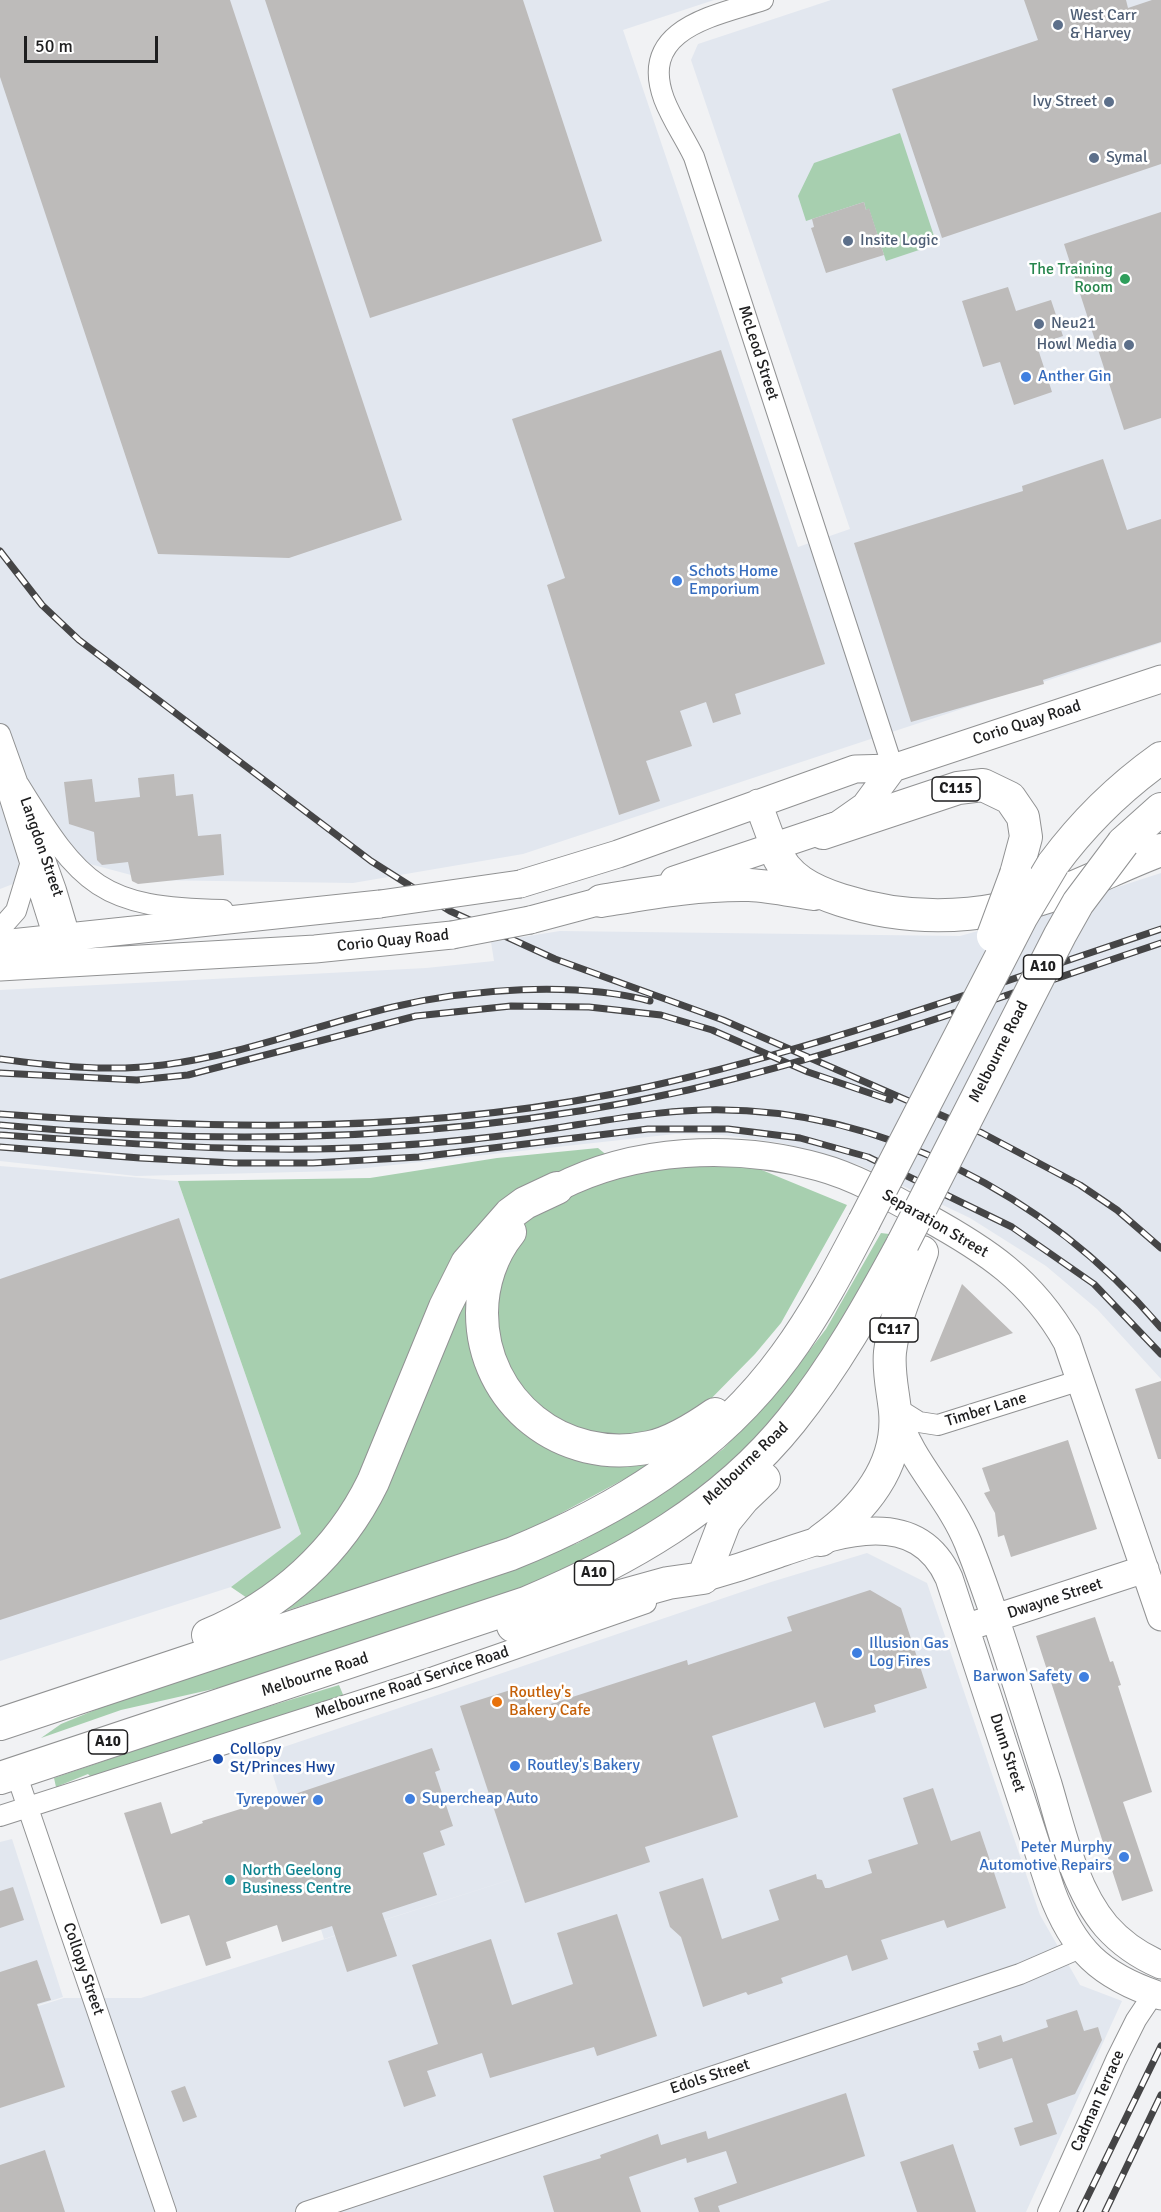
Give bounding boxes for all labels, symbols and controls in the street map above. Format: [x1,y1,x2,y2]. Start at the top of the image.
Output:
place label: West Carr & Harvey [1070,6,1137,44]
marker: West Carr & Harvey [1051,18,1065,32]
scale bar [27,24,160,62]
text: 50 m [35,35,73,57]
place label: Ivy Street [1032,92,1097,112]
marker: Ivy Street [1102,95,1116,109]
place label: Symal [1106,148,1148,168]
marker: Symal [1087,151,1101,165]
place label: Insite Logic [860,231,938,251]
marker: Insite Logic [841,234,855,248]
place label: The Training Room [1029,260,1113,298]
marker: The Training Room [1118,272,1132,286]
street label: McLeod Street [734,303,782,403]
place label: Neu21 [1051,314,1096,334]
marker: Neu21 [1032,317,1046,331]
place label: Howl Media [1036,335,1117,355]
marker: Howl Media [1122,338,1136,352]
place label: Anther Gin [1038,367,1112,387]
marker: Anther Gin [1019,370,1033,384]
place label: Schots Home Emporium [689,562,778,600]
marker: Schots Home Emporium [670,574,684,588]
street label: Corio Quay Road [971,696,1083,750]
road number: C115 [932,777,980,801]
street label: Langdon Street [15,795,67,899]
street label: Corio Quay Road [336,926,450,956]
road number: A10 [1024,955,1062,979]
street label: Melbourne Road [965,998,1033,1106]
street label: Separation Street [878,1186,992,1262]
road number: C117 [870,1318,918,1342]
street label: Timber Lane [943,1389,1029,1431]
street label: Melbourne Road [699,1418,793,1510]
road number: A10 [574,1561,614,1585]
street label: Dwayne Street [1005,1575,1105,1623]
place label: Illusion Gas Log Fires [869,1634,949,1672]
street label: Melbourne Road Service Road [313,1643,511,1723]
marker: Illusion Gas Log Fires [850,1646,864,1660]
street label: Melbourne Road [259,1649,371,1701]
place label: Barwon Safety [973,1667,1072,1687]
marker: Barwon Safety [1077,1670,1091,1684]
place label: Routley's Bakery Cafe [509,1683,591,1721]
marker: Routley's Bakery Cafe [490,1695,504,1709]
street label: Dunn Street [985,1711,1029,1795]
road number: A10 [88,1730,128,1754]
place label: Collopy St/Princes Hwy [230,1740,335,1778]
marker: Collopy St/Princes Hwy [211,1752,225,1766]
place label: Routley's Bakery [527,1756,640,1776]
marker: Routley's Bakery [508,1759,522,1773]
place label: Supercheap Auto [422,1789,538,1809]
place label: Tyrepower [236,1790,306,1810]
marker: Supercheap Auto [403,1792,417,1806]
marker: Tyrepower [311,1793,325,1807]
place label: Peter Murphy Automotive Repairs [979,1838,1112,1876]
marker: Peter Murphy Automotive Repairs [1117,1850,1131,1864]
place label: North Geelong Business Centre [242,1861,352,1899]
marker: North Geelong Business Centre [223,1873,237,1887]
street label: Collopy Street [58,1920,108,2018]
street label: Cadman Terrace [1067,2047,1129,2155]
street label: Edols Street [668,2055,752,2099]

